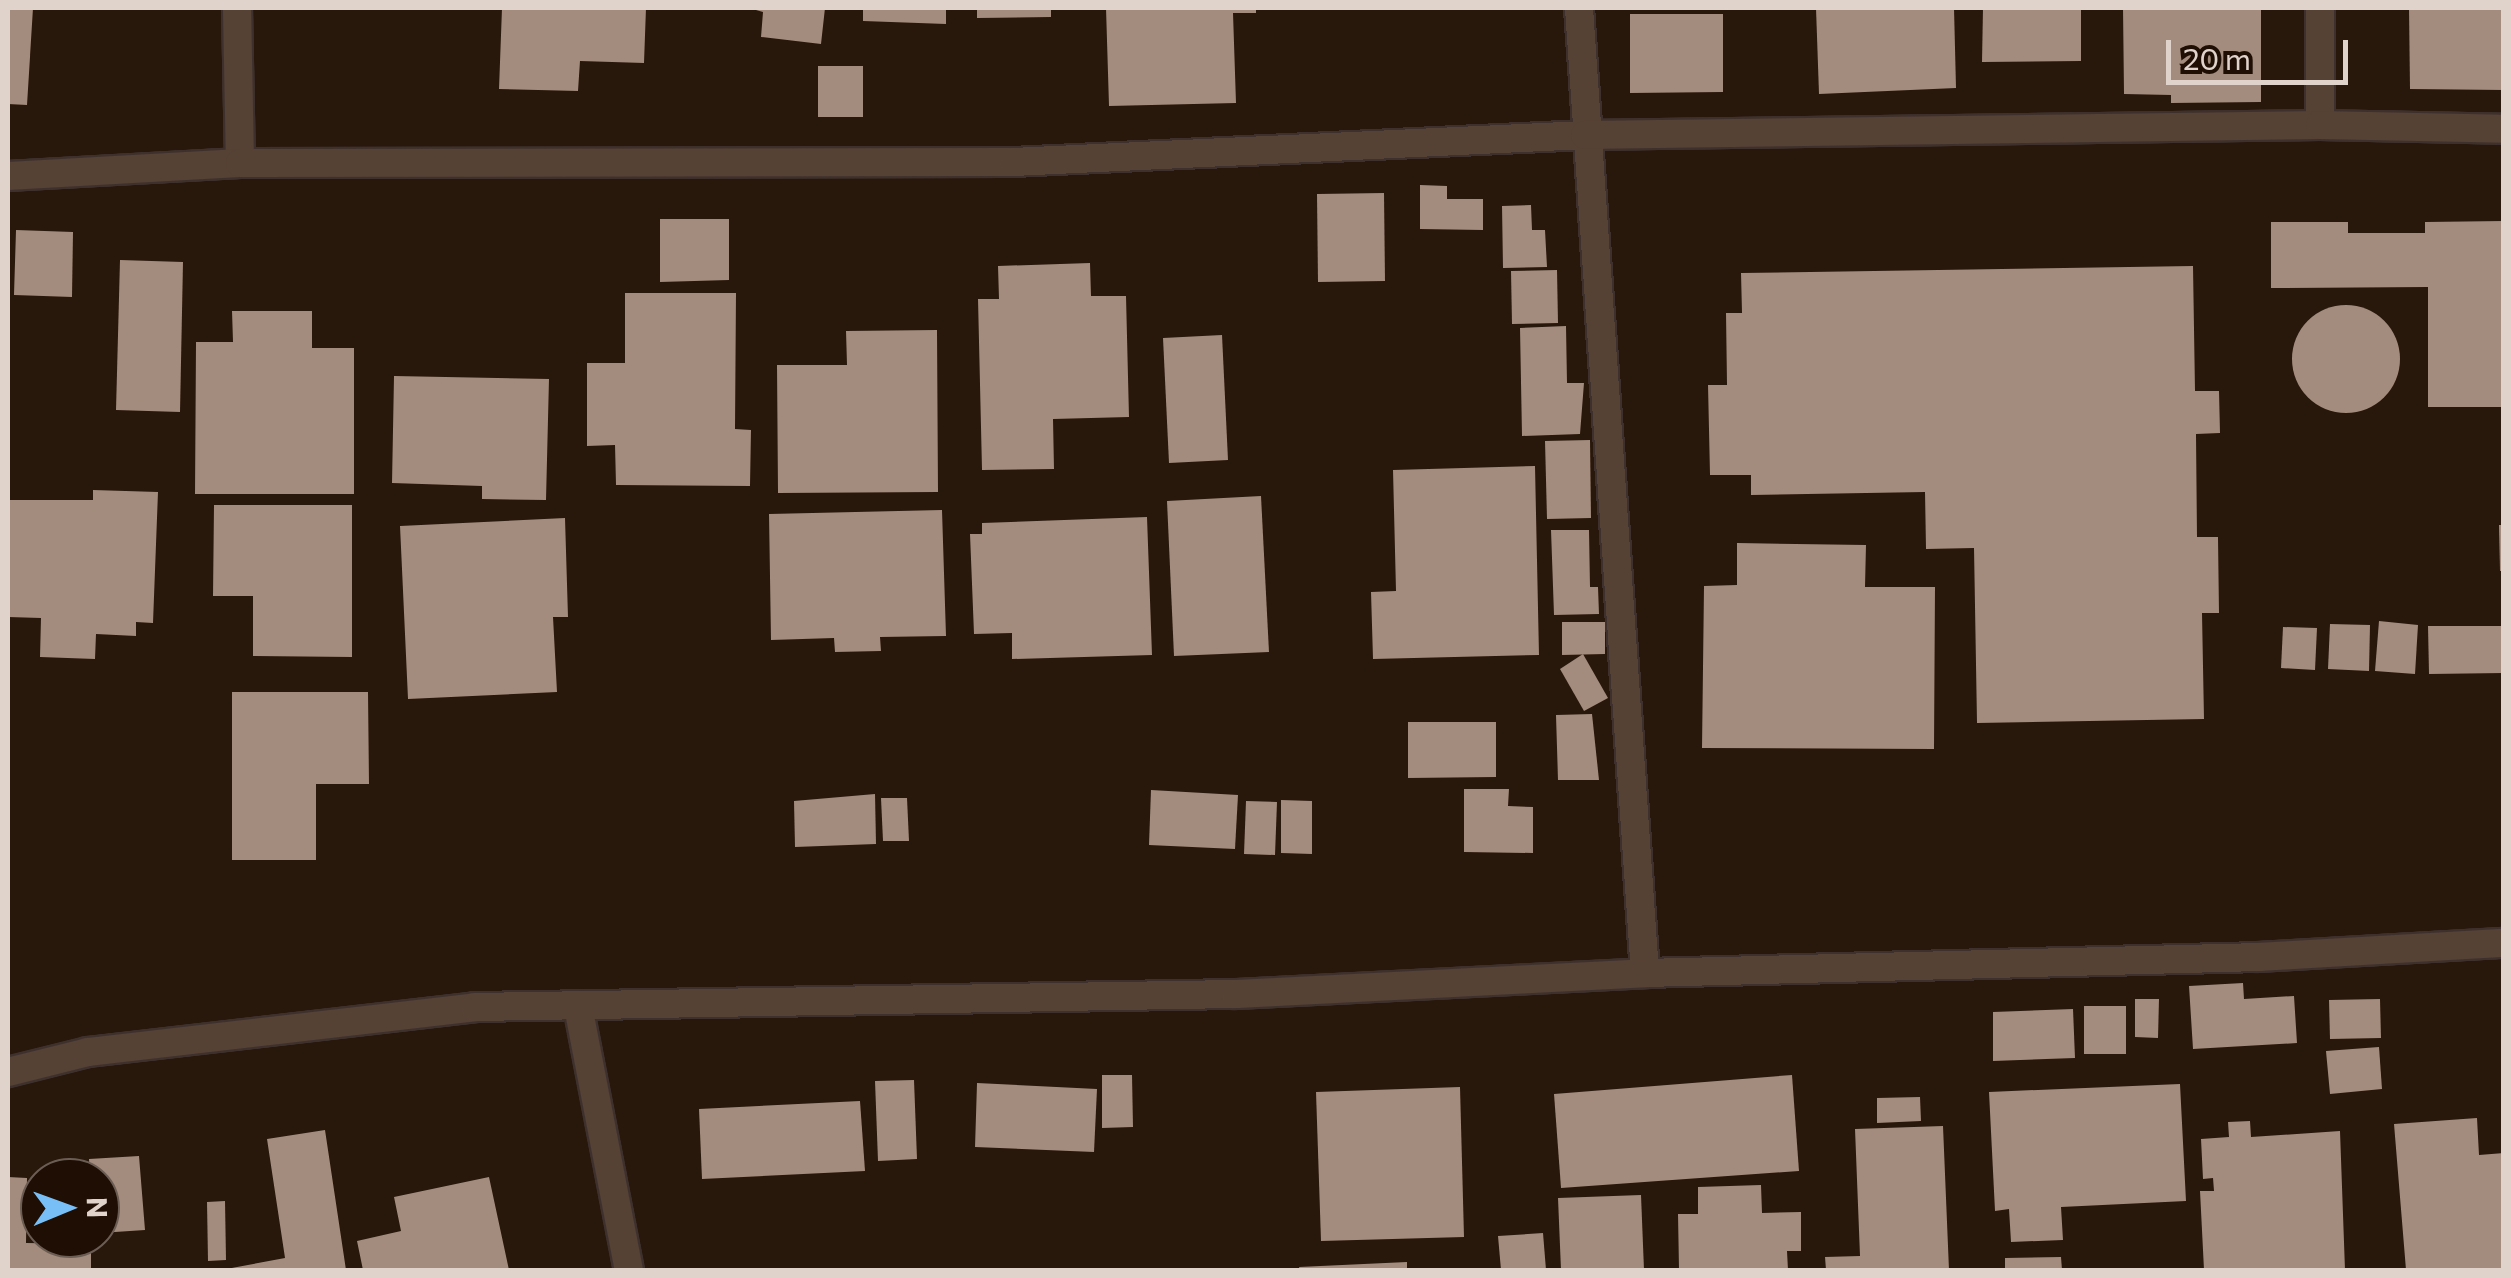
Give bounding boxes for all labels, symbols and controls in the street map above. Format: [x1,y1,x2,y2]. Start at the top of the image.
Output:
scale bar [2171,20,2354,82]
text: 20 m [2183,39,2251,76]
north arrow [20,1158,120,1258]
text: N [81,1197,115,1218]

